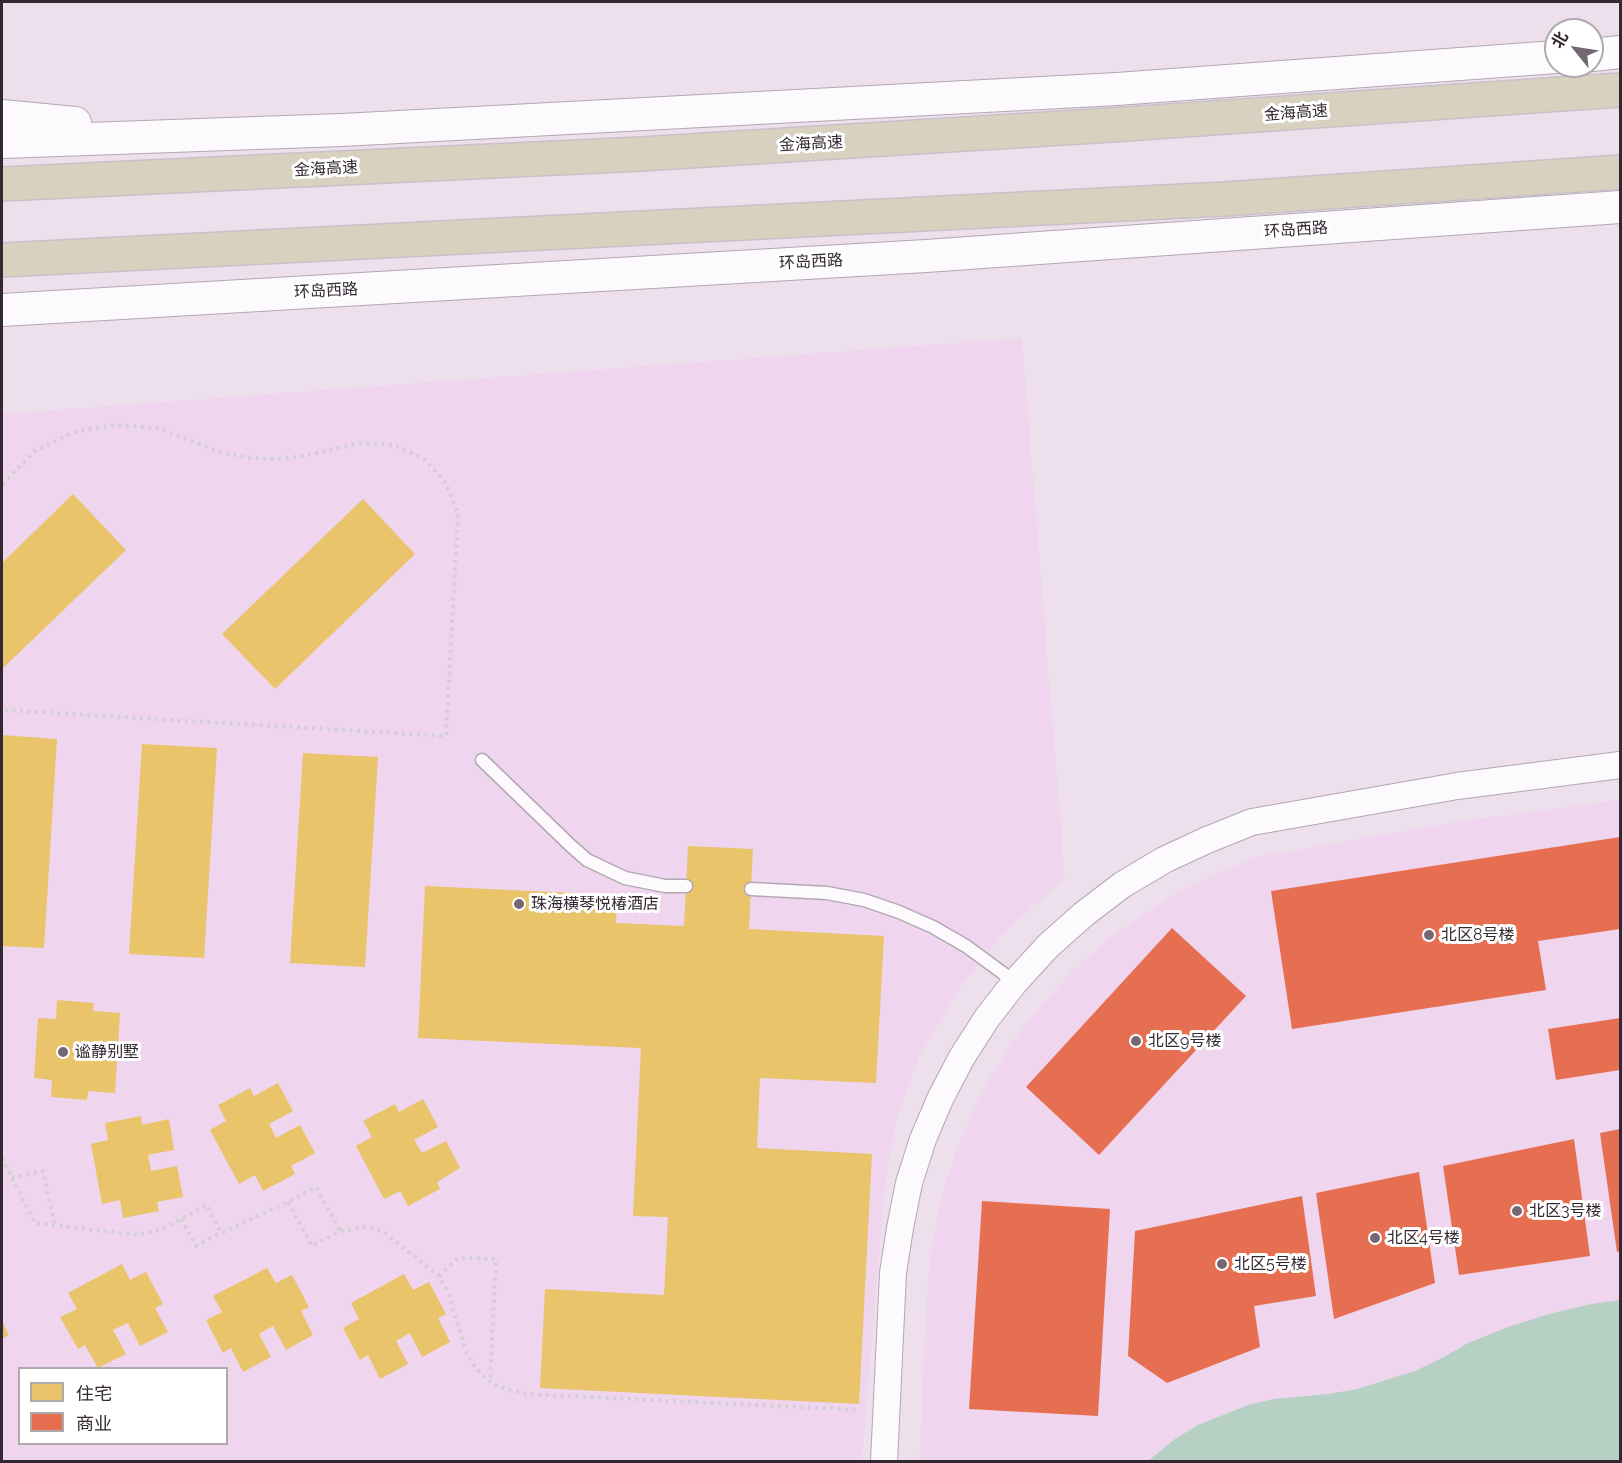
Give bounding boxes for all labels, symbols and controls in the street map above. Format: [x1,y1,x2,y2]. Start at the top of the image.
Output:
north arrow [1544,18,1604,78]
text: 北 [1547,28,1572,51]
street label: 金海高速 [1263,101,1329,125]
street label: 金海高速 [779,133,843,155]
street label: 金海高速 [294,158,358,180]
street label: 环岛西路 [1263,218,1329,242]
street label: 环岛西路 [779,251,843,273]
street label: 环岛西路 [294,280,358,302]
place label: 珠海横琴悦椿酒店 [531,894,659,914]
marker: 珠海横琴悦椿酒店 [512,897,526,911]
place label: 北区8号楼 [1441,925,1514,945]
marker: 北区8号楼 [1422,928,1436,942]
place label: 北区9号楼 [1148,1031,1221,1051]
marker: 北区9号楼 [1129,1034,1143,1048]
place label: 谧静别墅 [75,1042,139,1062]
marker: 谧静别墅 [56,1045,70,1059]
place label: 北区3号楼 [1529,1201,1602,1221]
marker: 北区3号楼 [1510,1204,1524,1218]
place label: 北区4号楼 [1387,1228,1460,1248]
marker: 北区4号楼 [1368,1231,1382,1245]
place label: 北区5号楼 [1234,1254,1307,1274]
marker: 北区5号楼 [1215,1257,1229,1271]
legend [18,1367,228,1445]
text: 住宅 [76,1383,112,1404]
text: 商业 [76,1413,112,1434]

